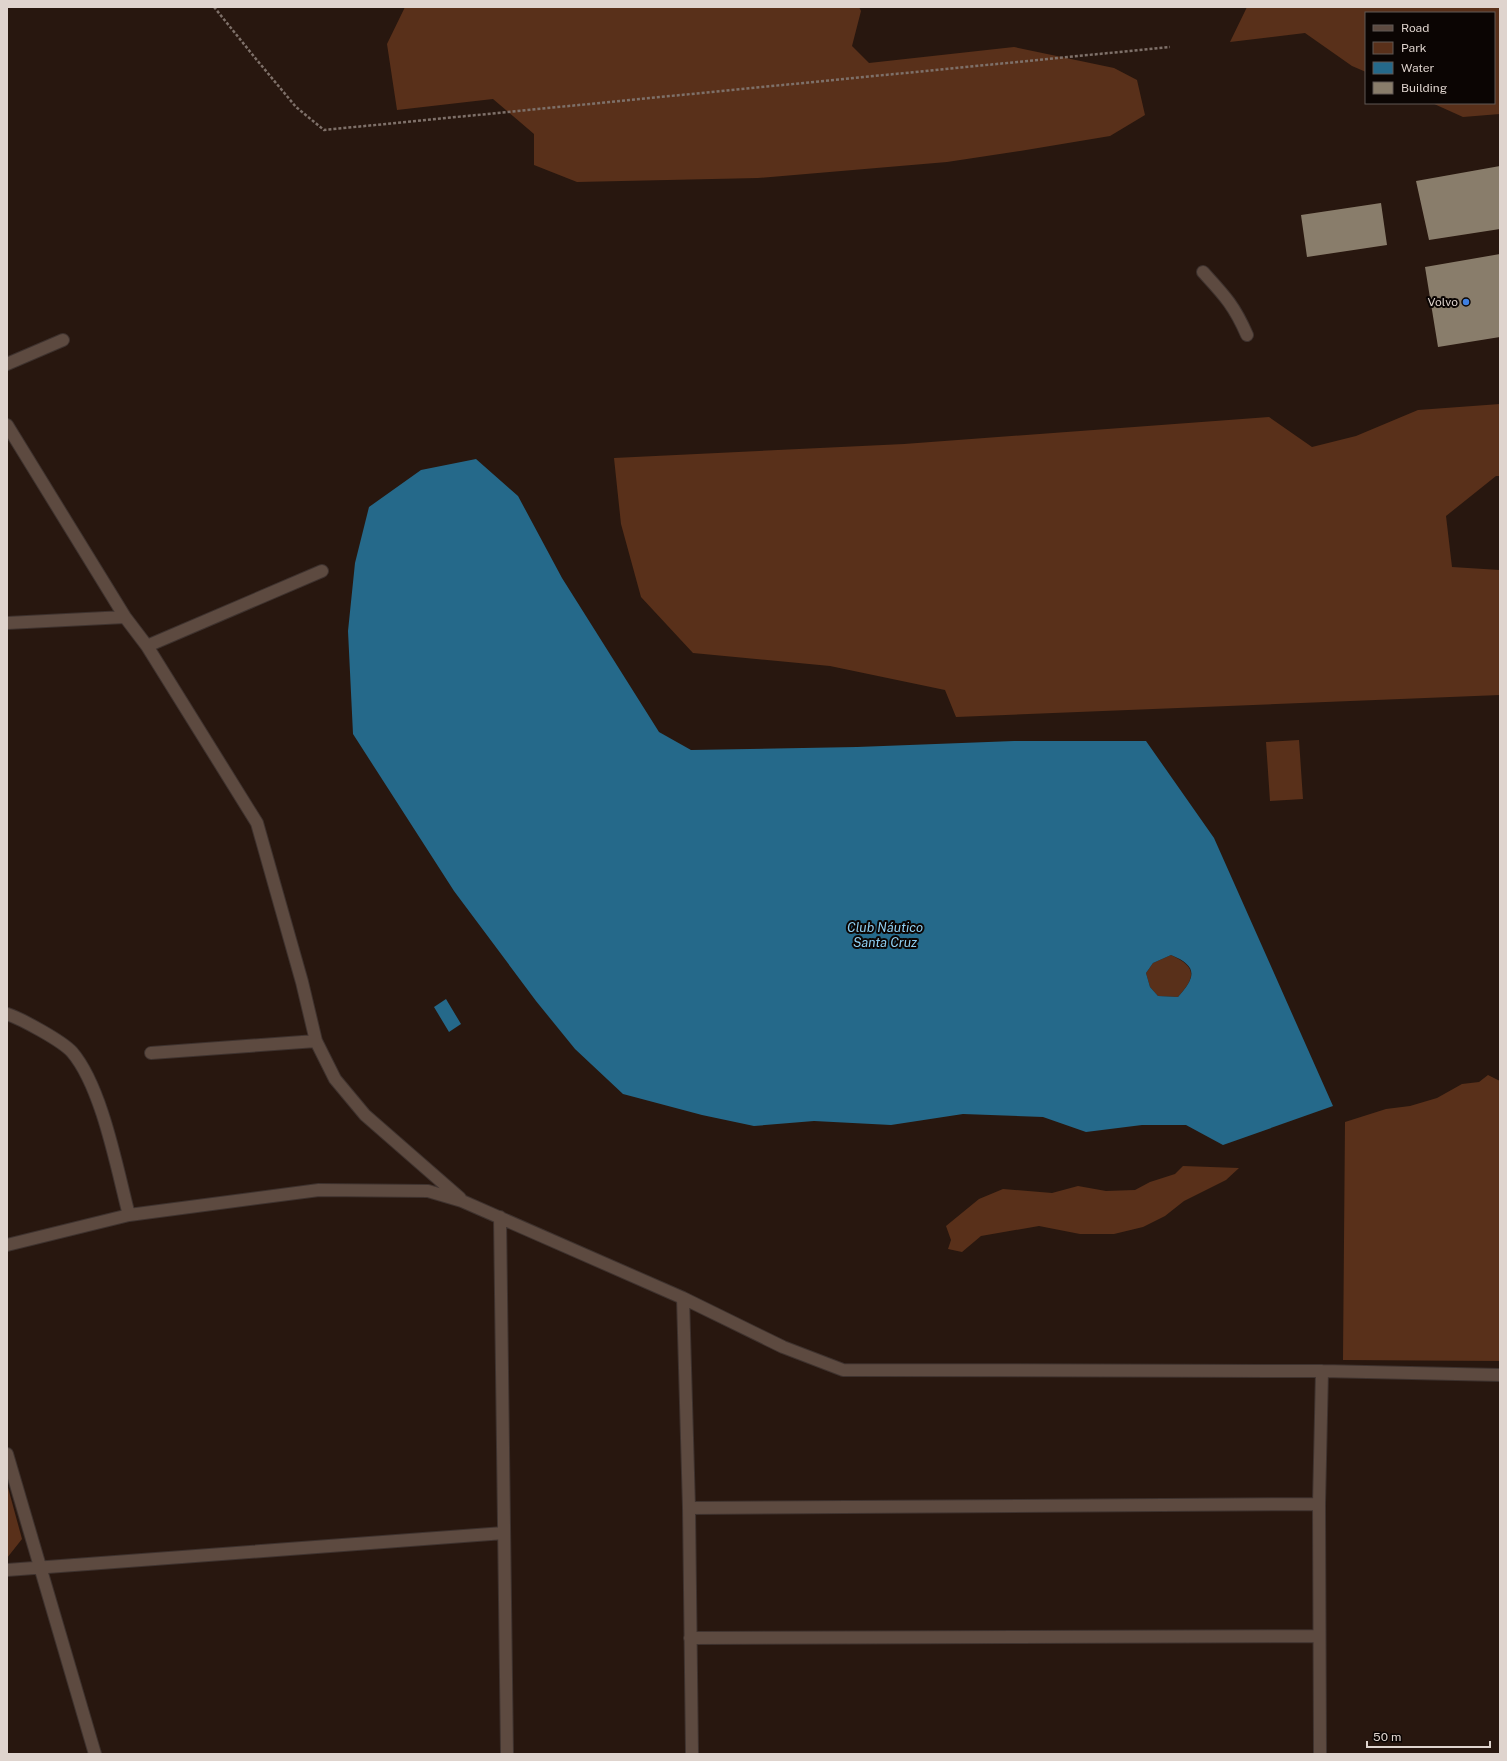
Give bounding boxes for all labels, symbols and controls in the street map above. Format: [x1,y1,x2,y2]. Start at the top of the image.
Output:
legend [1365,12,1495,104]
text: Road [1401,21,1429,35]
text: Park [1401,41,1427,55]
text: Water [1401,61,1435,75]
text: Building [1401,81,1447,95]
place label: Volvo [1428,295,1458,309]
marker: Volvo [1461,297,1471,307]
water label: Club Náutico Santa Cruz [847,920,923,950]
scale bar [1367,1723,1490,1749]
text: 50 m [1373,1730,1401,1744]

